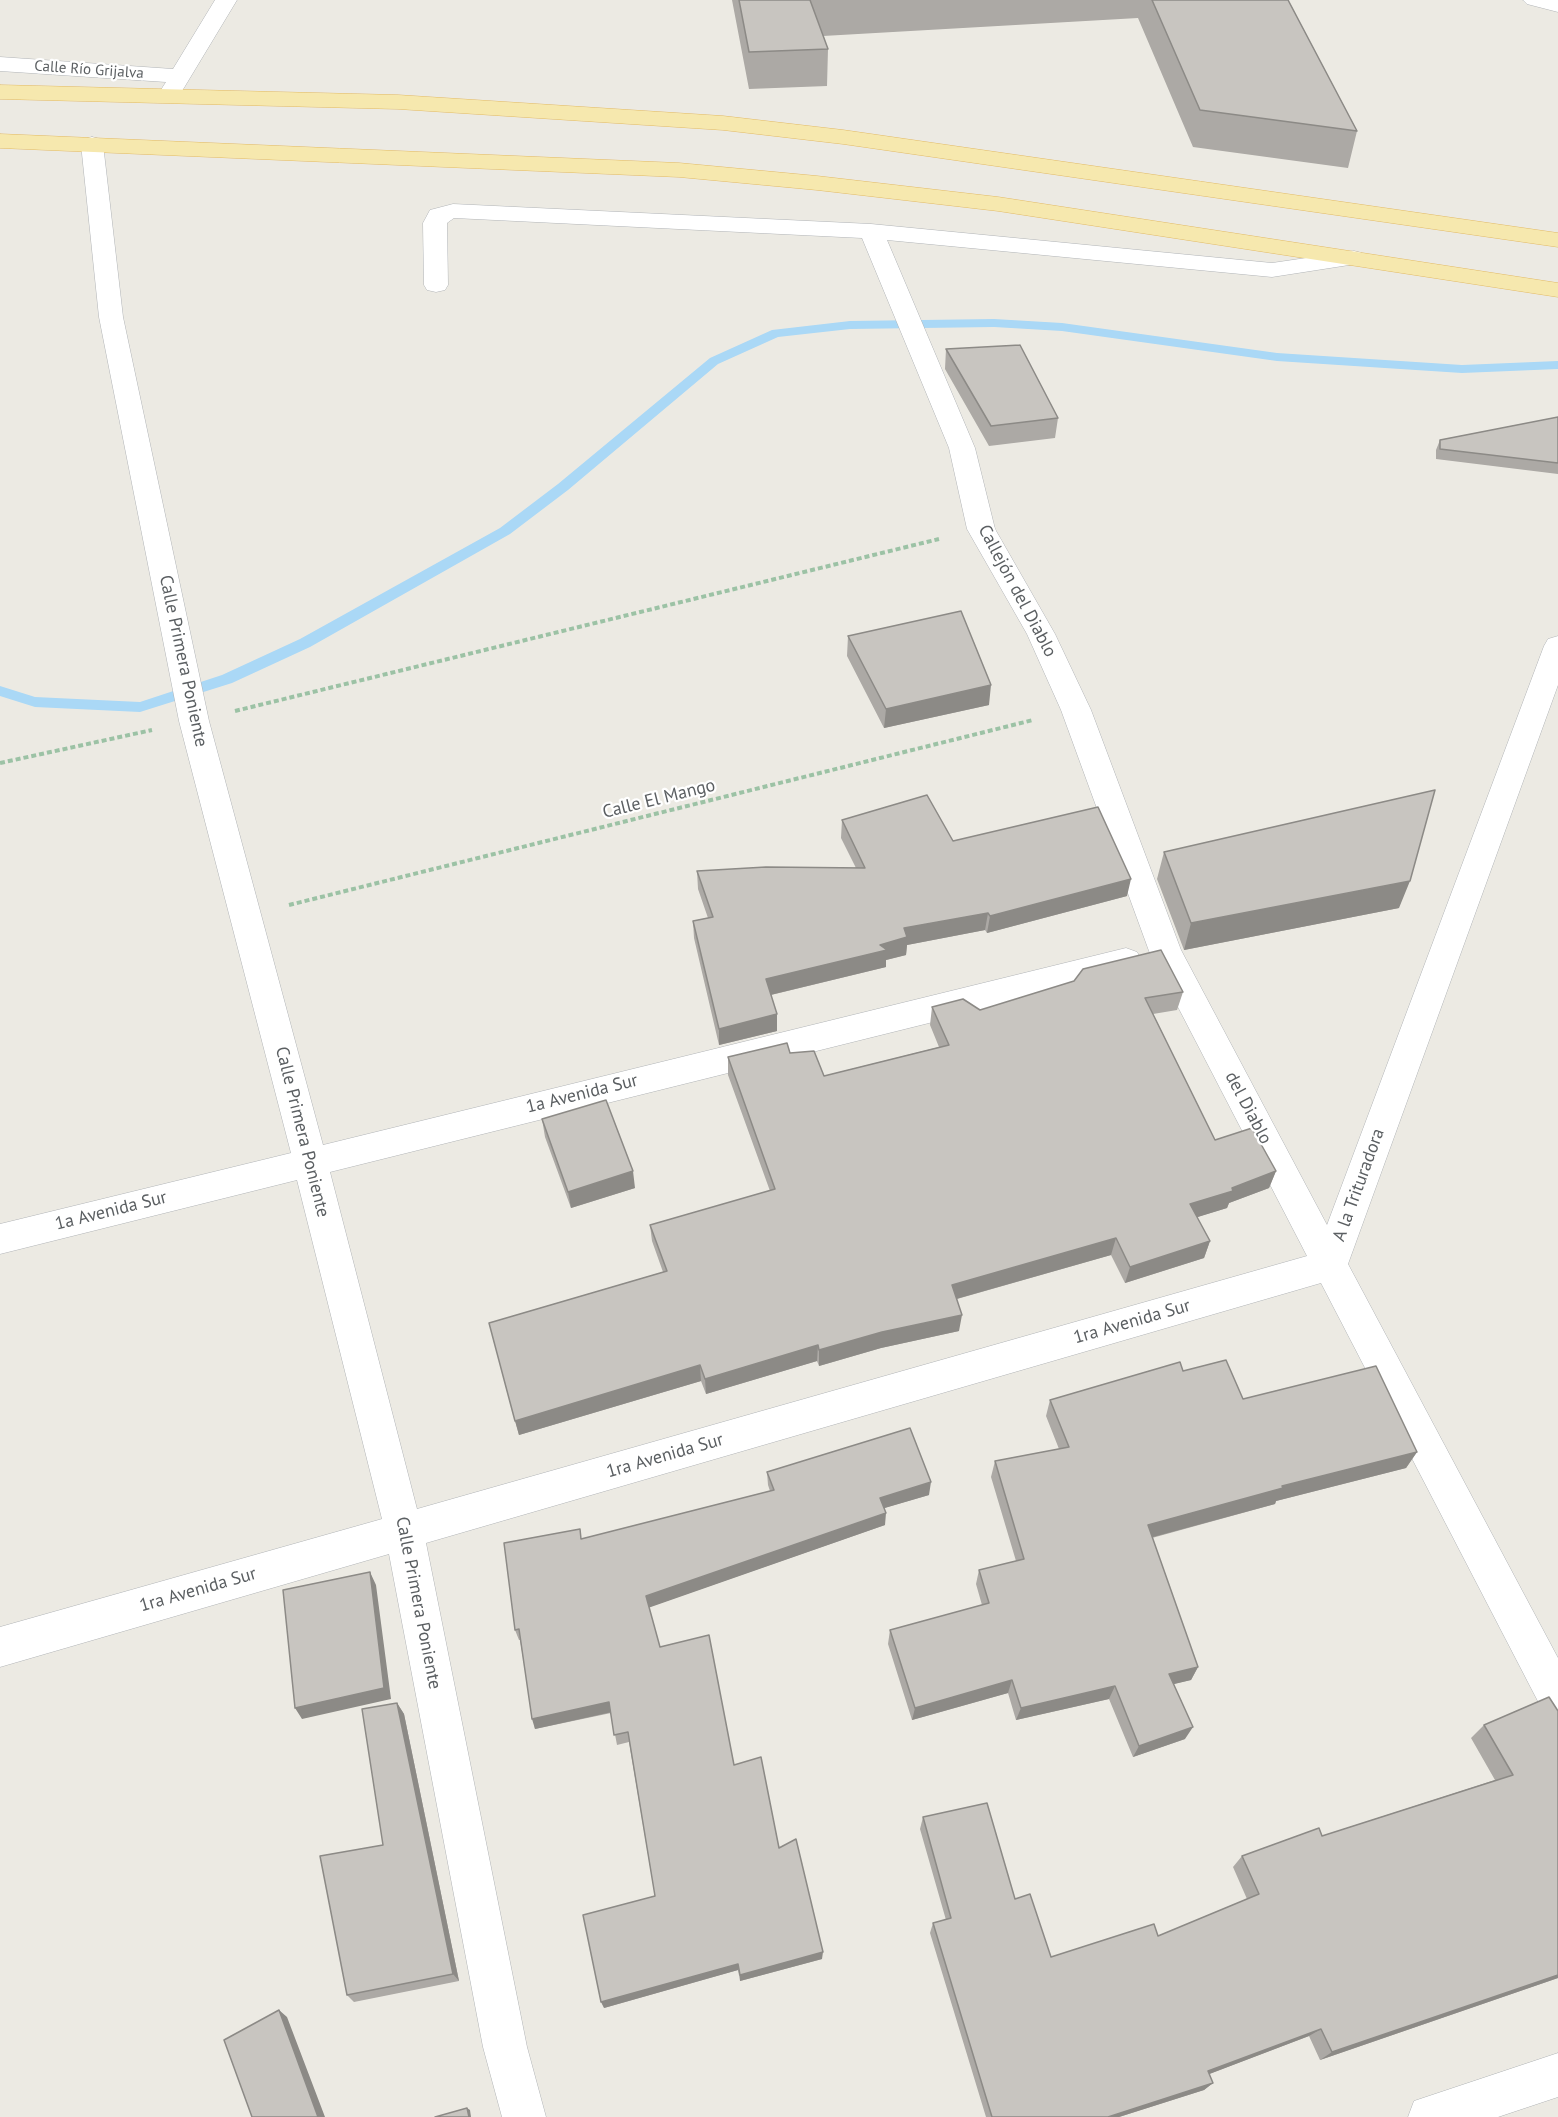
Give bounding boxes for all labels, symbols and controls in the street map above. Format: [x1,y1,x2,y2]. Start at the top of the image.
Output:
street label: Calle Río Grijalva [34,57,144,83]
street label: Callejón del Diablo [973,521,1061,661]
street label: Calle Primera Poniente [154,573,212,749]
street label: Calle El Mango [600,775,718,823]
street label: Calle Primera Poniente [270,1044,334,1220]
street label: del Diablo [1220,1068,1276,1148]
street label: 1a Avenida Sur [524,1070,640,1118]
street label: A la Trituradora [1329,1126,1389,1244]
street label: 1a Avenida Sur [53,1187,169,1235]
street label: 1ra Avenida Sur [1071,1295,1193,1349]
street label: 1ra Avenida Sur [604,1429,726,1483]
street label: Calle Primera Poniente [391,1515,445,1691]
street label: 1ra Avenida Sur [137,1563,259,1617]

